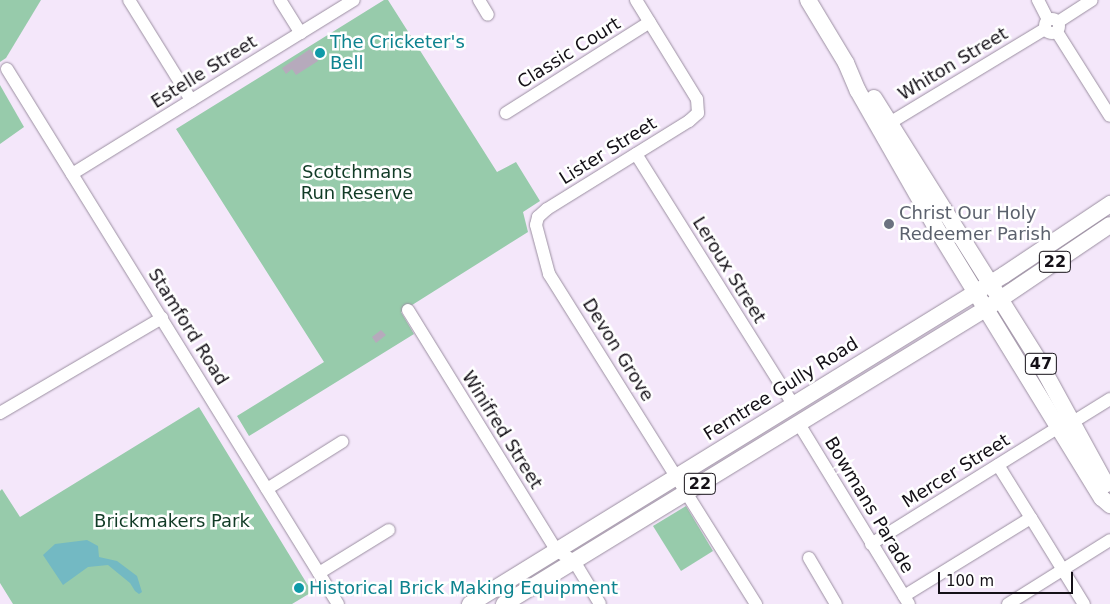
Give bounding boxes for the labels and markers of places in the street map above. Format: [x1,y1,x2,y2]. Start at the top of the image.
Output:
place label: The Cricketer's Bell [330,32,465,74]
marker: The Cricketer's Bell [314,47,326,59]
place label: Christ Our Holy Redeemer Parish [899,203,1051,245]
marker: Christ Our Holy Redeemer Parish [883,218,895,230]
place label: Historical Brick Making Equipment [309,577,618,599]
marker: Historical Brick Making Equipment [293,582,305,594]

